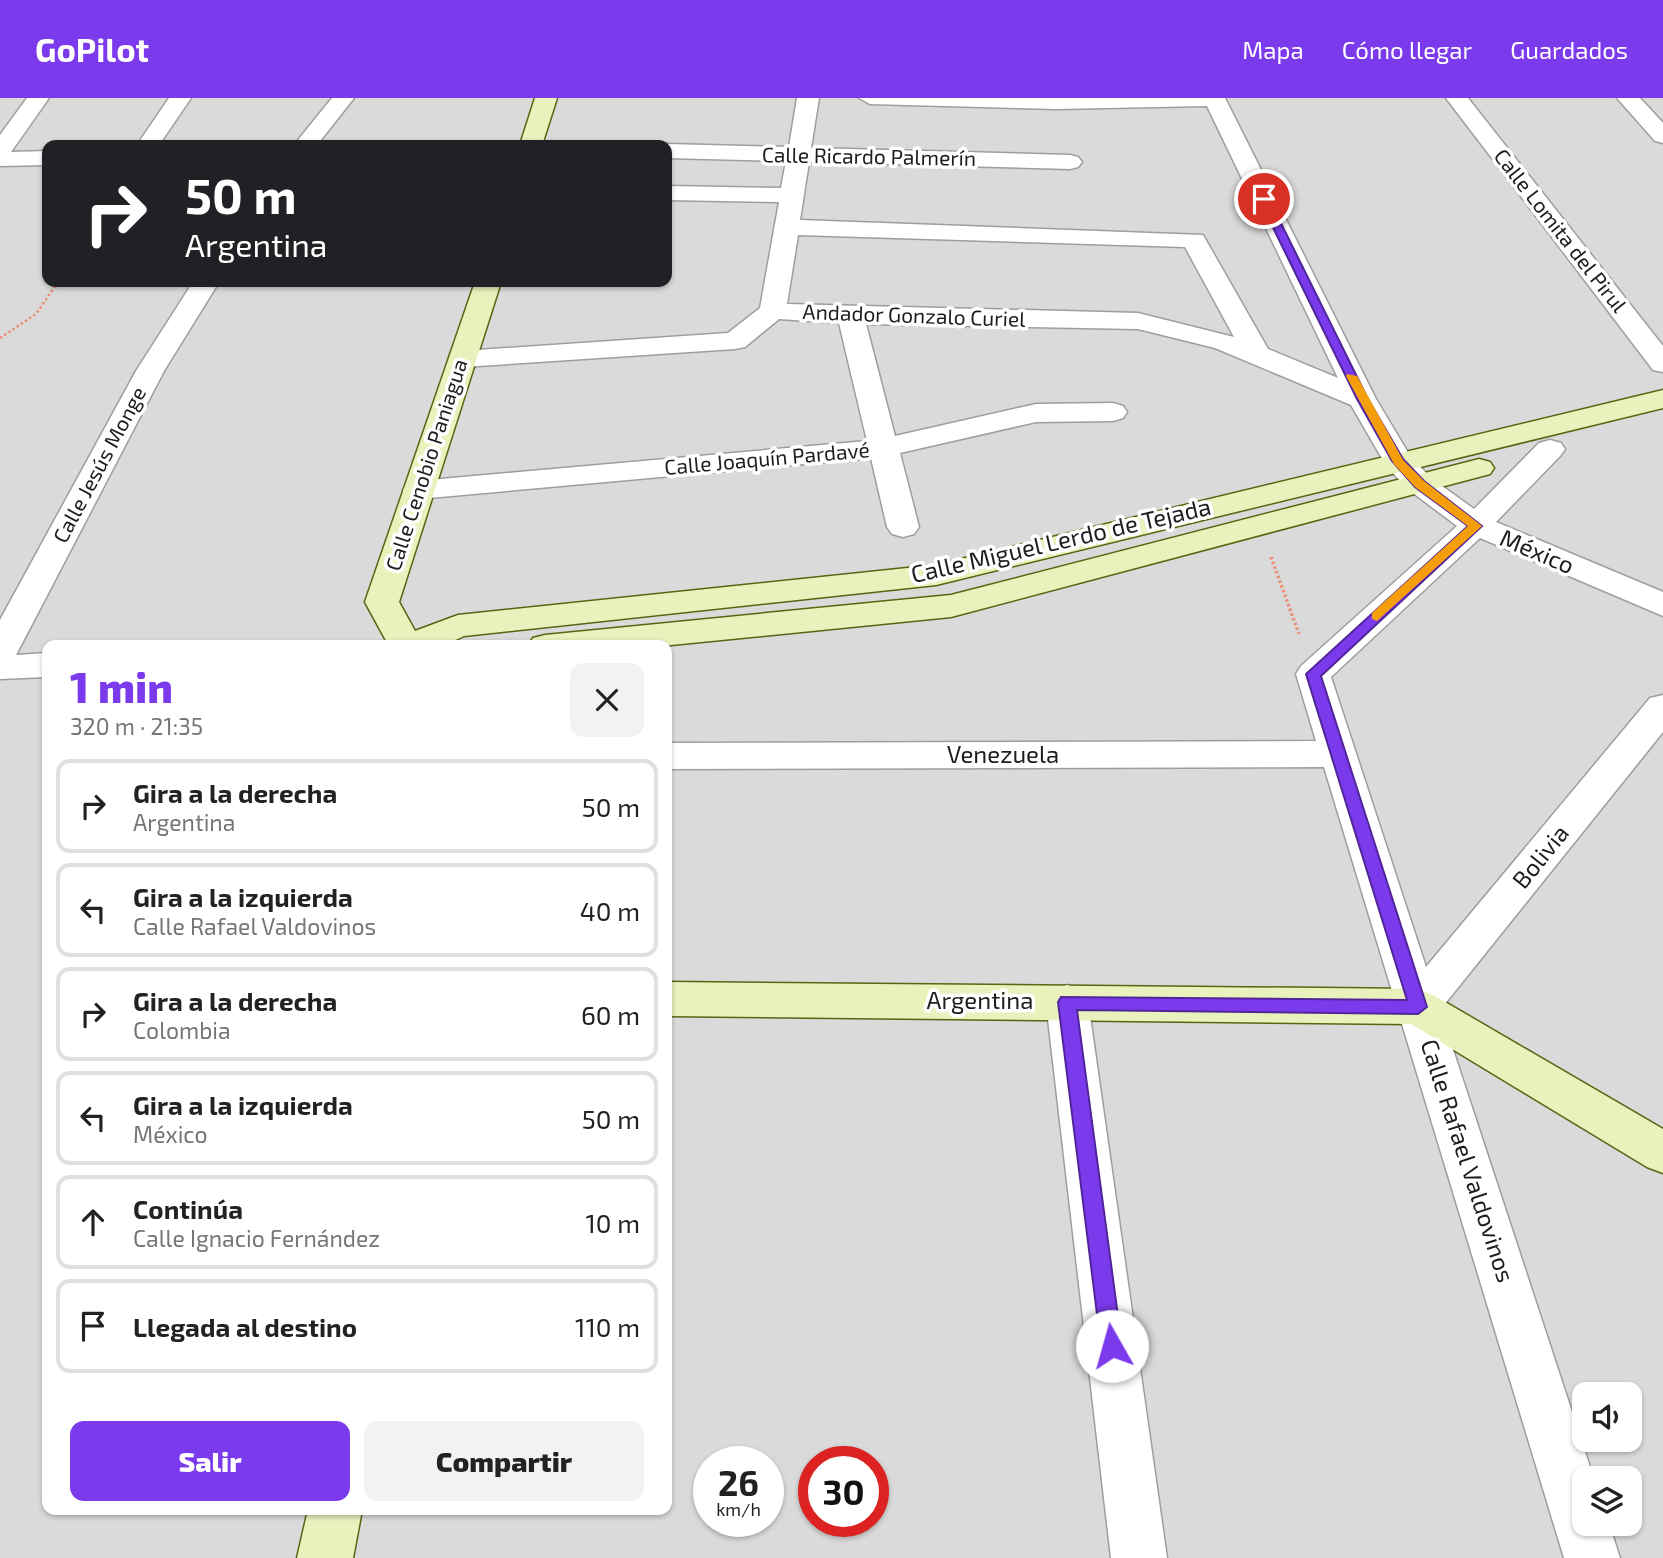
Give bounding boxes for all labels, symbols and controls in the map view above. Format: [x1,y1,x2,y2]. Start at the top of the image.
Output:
text: GoPilot [35,29,149,69]
text: Mapa [1242,35,1304,64]
text: Cómo llegar [1342,35,1472,64]
text: Guardados [1510,35,1628,64]
street label: Calle Ricardo Palmerín [762,141,976,170]
street label: Calle Lomita del Pirul [1490,143,1633,317]
text: 50 m [185,165,297,224]
icon: right [70,168,161,259]
pin [1234,169,1294,229]
icon: arrive [1245,180,1283,218]
text: Argentina [185,225,327,263]
street label: Andador Gonzalo Curiel [802,298,1027,331]
street label: Calle Cenobio Paniagua [380,356,472,574]
street label: Calle Jesús Monge [47,382,150,547]
street label: Calle Joaquín Pardavé [663,436,871,479]
street label: Calle Miguel Lerdo de Tejada [908,491,1214,588]
street label: México [1496,522,1579,579]
text: 1 min [70,661,173,711]
button: close [570,663,644,737]
text: 320 m · 21:35 [70,712,203,740]
street label: Venezuela [947,739,1059,768]
text: Gira a la derecha [133,777,337,808]
icon: right [74,787,112,825]
text: 50 m [582,791,640,822]
text: Argentina [133,808,235,836]
street label: Bolivia [1505,818,1574,894]
text: Gira a la izquierda [133,881,353,912]
icon: left [74,891,112,929]
text: 40 m [580,895,640,926]
text: Calle Rafael Valdovinos [133,912,376,940]
text: Gira a la derecha [133,985,337,1016]
street label: Argentina [927,985,1033,1014]
icon: right [74,995,112,1033]
text: 60 m [581,999,640,1030]
text: Colombia [133,1016,231,1044]
street label: Calle Rafael Valdovinos [1415,1035,1521,1286]
text: Gira a la izquierda [133,1089,353,1120]
icon: left [74,1099,112,1137]
text: 50 m [582,1103,640,1134]
text: México [133,1120,208,1148]
text: Continúa [133,1193,243,1224]
icon: ahead [74,1203,112,1241]
text: 10 m [585,1207,640,1238]
text: Calle Ignacio Fernández [133,1224,380,1252]
icon: arrive [74,1307,112,1345]
position arrow [1075,1309,1149,1383]
text: Llegada al destino [133,1311,357,1342]
text: 110 m [575,1311,640,1342]
map controls [1572,1382,1642,1536]
button: sound [1572,1382,1642,1452]
button: Salir [70,1421,350,1501]
button: Compartir [364,1421,644,1501]
speed limit sign: 30 [798,1446,889,1537]
text: 26 [718,1461,759,1503]
button: layers [1572,1466,1642,1536]
text: km/h [716,1498,761,1520]

